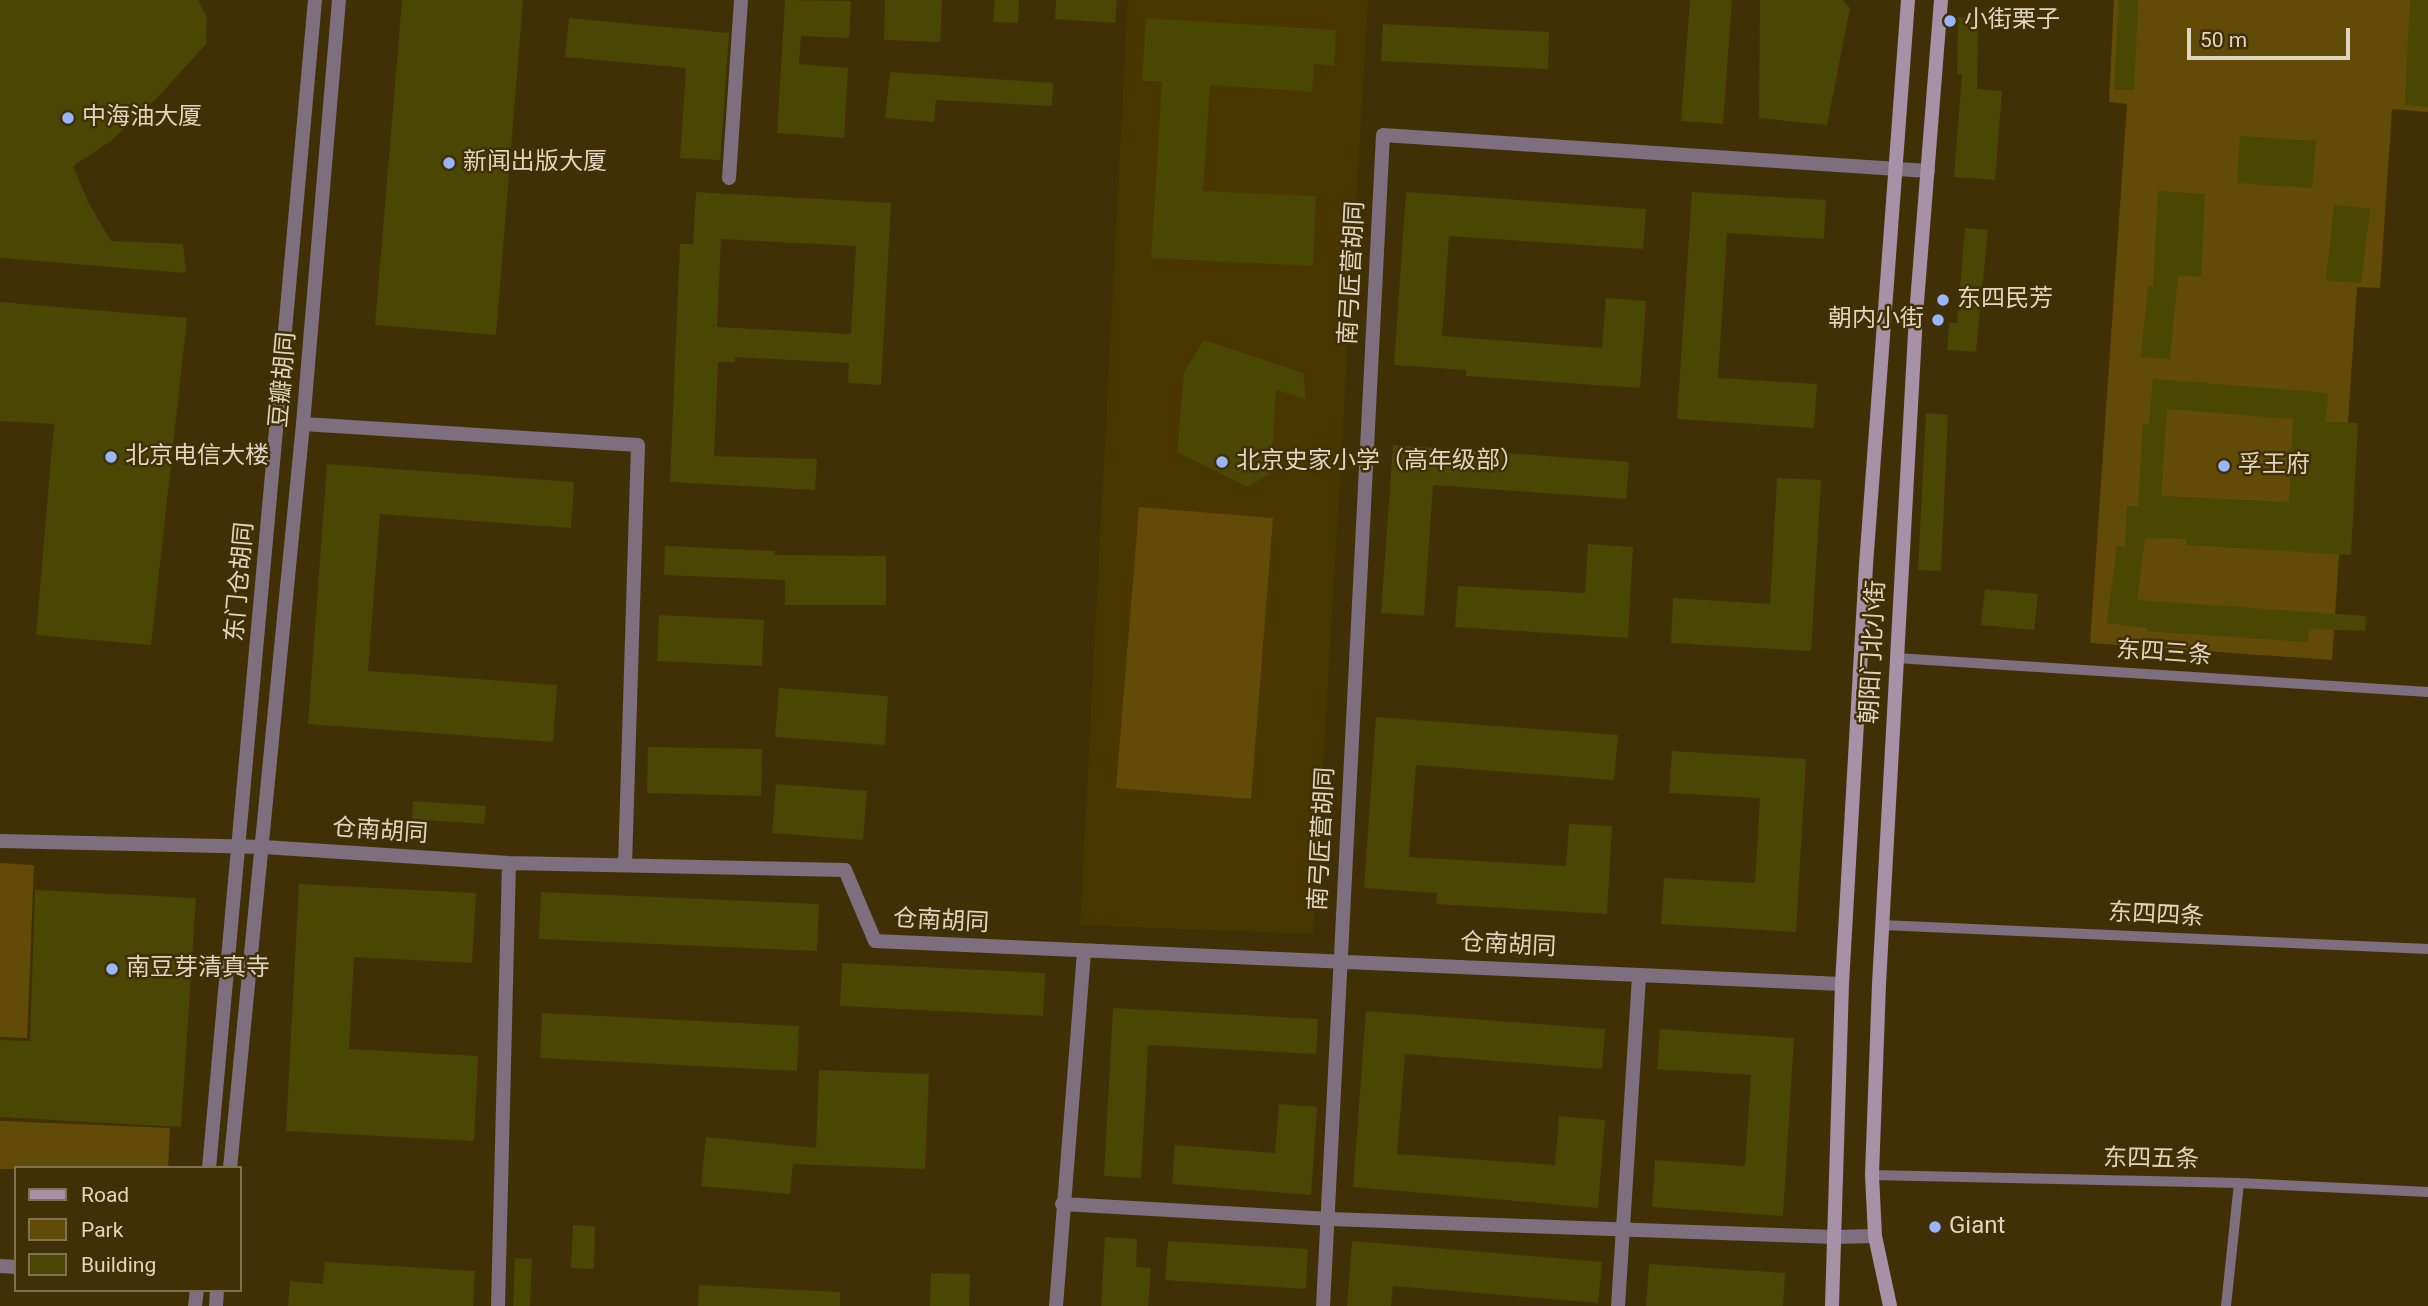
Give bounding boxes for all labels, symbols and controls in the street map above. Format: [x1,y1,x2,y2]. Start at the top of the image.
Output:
place label: 小街栗子 [1964,7,2060,35]
marker: 小街栗子 [1942,13,1958,29]
scale bar [2190,14,2353,58]
text: 50 m [2200,28,2247,52]
place label: 中海油大厦 [82,104,202,132]
marker: 中海油大厦 [60,110,76,126]
place label: 新闻出版大厦 [463,149,607,177]
marker: 新闻出版大厦 [441,155,457,171]
street label: 南弓匠营胡同 [1335,200,1371,346]
place label: 东四民芳 [1957,286,2053,314]
marker: 东四民芳 [1935,292,1951,308]
place label: 朝内小街 [1828,306,1924,334]
marker: 朝内小街 [1930,312,1946,328]
street label: 豆瓣胡同 [265,331,303,429]
place label: 北京电信大楼 [125,443,269,471]
place label: 北京史家小学（高年级部） [1236,448,1524,476]
marker: 北京电信大楼 [103,449,119,465]
place label: 孚王府 [2238,452,2310,480]
marker: 北京史家小学（高年级部） [1214,454,1230,470]
marker: 孚王府 [2216,458,2232,474]
street label: 东门仓胡同 [221,521,261,643]
street label: 朝阳门北小街 [1856,579,1892,725]
street label: 东四三条 [2115,636,2213,672]
street label: 南弓匠营胡同 [1305,766,1341,912]
street label: 仓南胡同 [331,814,429,850]
street label: 东四四条 [2107,899,2205,933]
street label: 仓南胡同 [892,905,990,939]
street label: 仓南胡同 [1459,929,1557,963]
place label: 南豆芽清真寺 [126,955,270,983]
marker: 南豆芽清真寺 [104,961,120,977]
street label: 东四五条 [2103,1145,2199,1175]
legend [14,1166,242,1292]
text: Road [81,1183,129,1207]
place label: Giant [1949,1213,2005,1241]
text: Park [81,1218,123,1242]
marker: Giant [1927,1219,1943,1235]
text: Building [81,1253,156,1277]

